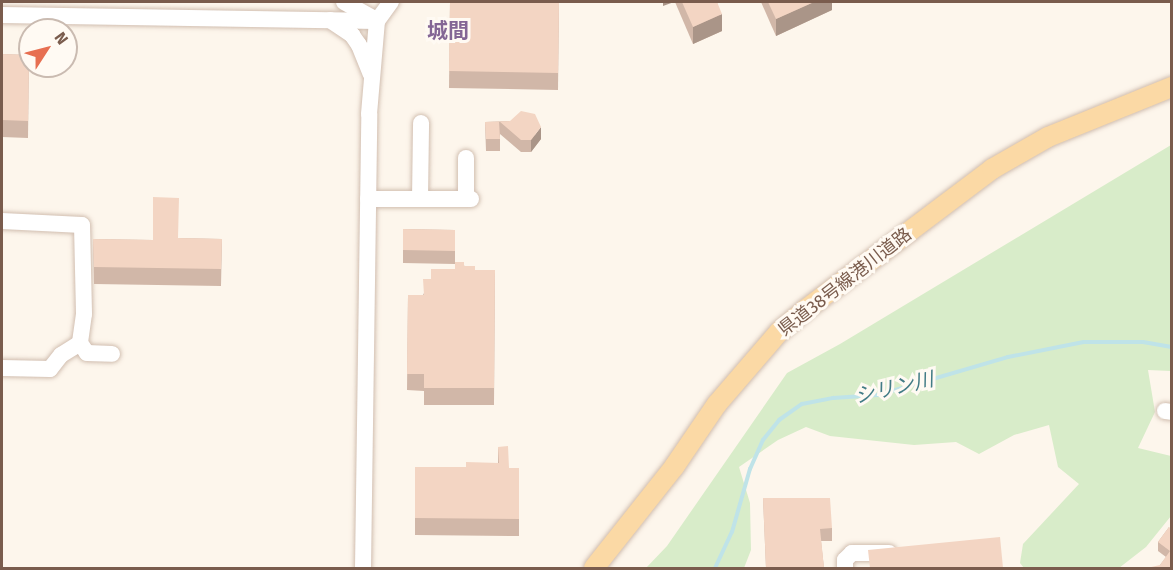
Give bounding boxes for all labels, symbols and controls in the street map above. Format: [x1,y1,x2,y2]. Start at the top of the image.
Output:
north arrow [18,18,78,78]
district label: 城間 [427,18,469,44]
text: N [51,28,72,48]
street label: 県道38号線港川道路 [774,223,916,341]
water label: シリン川 [852,367,936,409]

